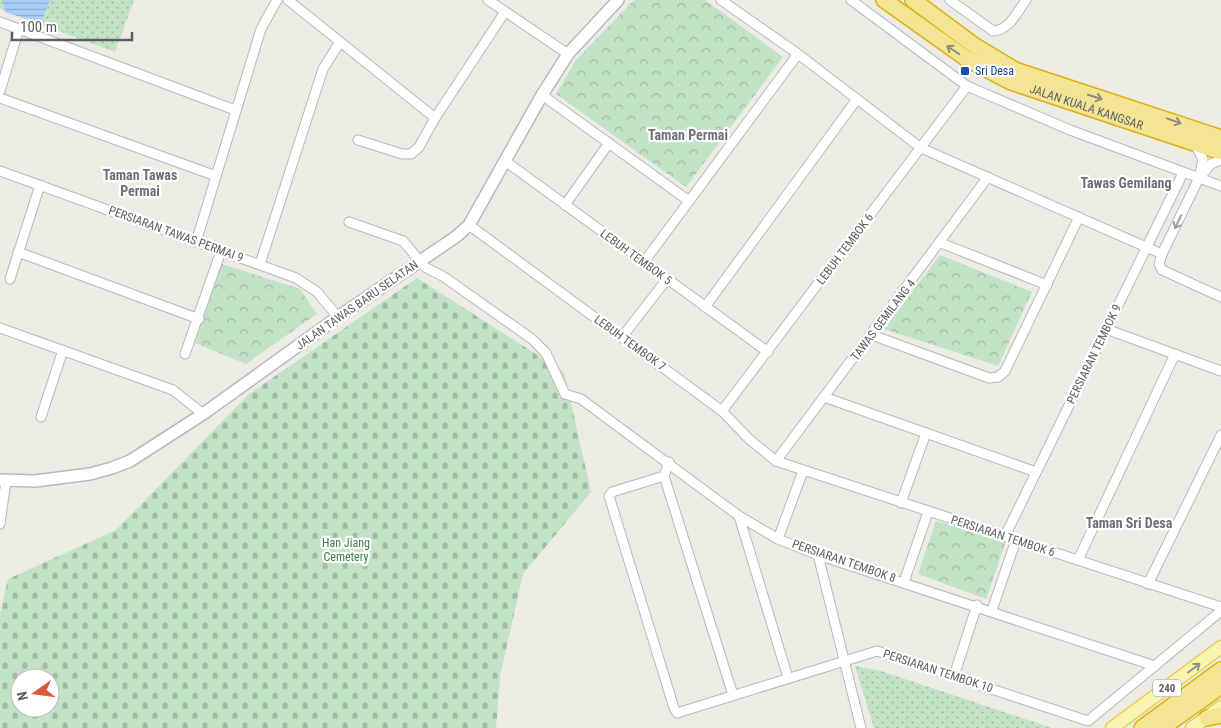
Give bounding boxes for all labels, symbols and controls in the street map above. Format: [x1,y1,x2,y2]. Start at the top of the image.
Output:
scale bar [12,10,132,42]
text: 100 m [20,18,57,36]
one-way arrow [947,44,961,54]
place label: Sri Desa [975,64,1014,78]
marker: Sri Desa [959,65,971,77]
street label: JALAN KUALA KANGSAR [1028,82,1146,133]
one-way arrow [1086,93,1102,103]
one-way arrow [1166,117,1182,126]
district label: Taman Permai [648,127,728,143]
district label: Taman Tawas Permai [103,167,177,199]
district label: Tawas Gemilang [1081,175,1171,191]
street label: PERSIARAN TAWAS PERMAI 9 [107,203,245,265]
street label: LEBUH TEMBOK 6 [814,211,876,287]
one-way arrow [1172,214,1182,229]
street label: LEBUH TEMBOK 5 [597,226,675,288]
street label: JALAN TAWAS BARU SELATAN [293,257,421,353]
street label: TAWAS GEMILANG 4 [848,277,918,363]
street label: PERSIARAN TEMBOK 9 [1064,302,1124,406]
street label: LEBUH TEMBOK 7 [591,312,669,374]
street label: PERSIARAN TEMBOK 6 [949,513,1057,559]
district label: Taman Sri Desa [1086,515,1173,531]
park label: Han Jiang Cemetery [322,536,370,564]
street label: PERSIARAN TEMBOK 8 [790,537,898,585]
street label: PERSIARAN TEMBOK 10 [881,647,995,695]
one-way arrow [1187,662,1200,673]
north arrow [10,668,60,718]
road number: 240 [1153,680,1181,696]
text: N [14,690,31,702]

